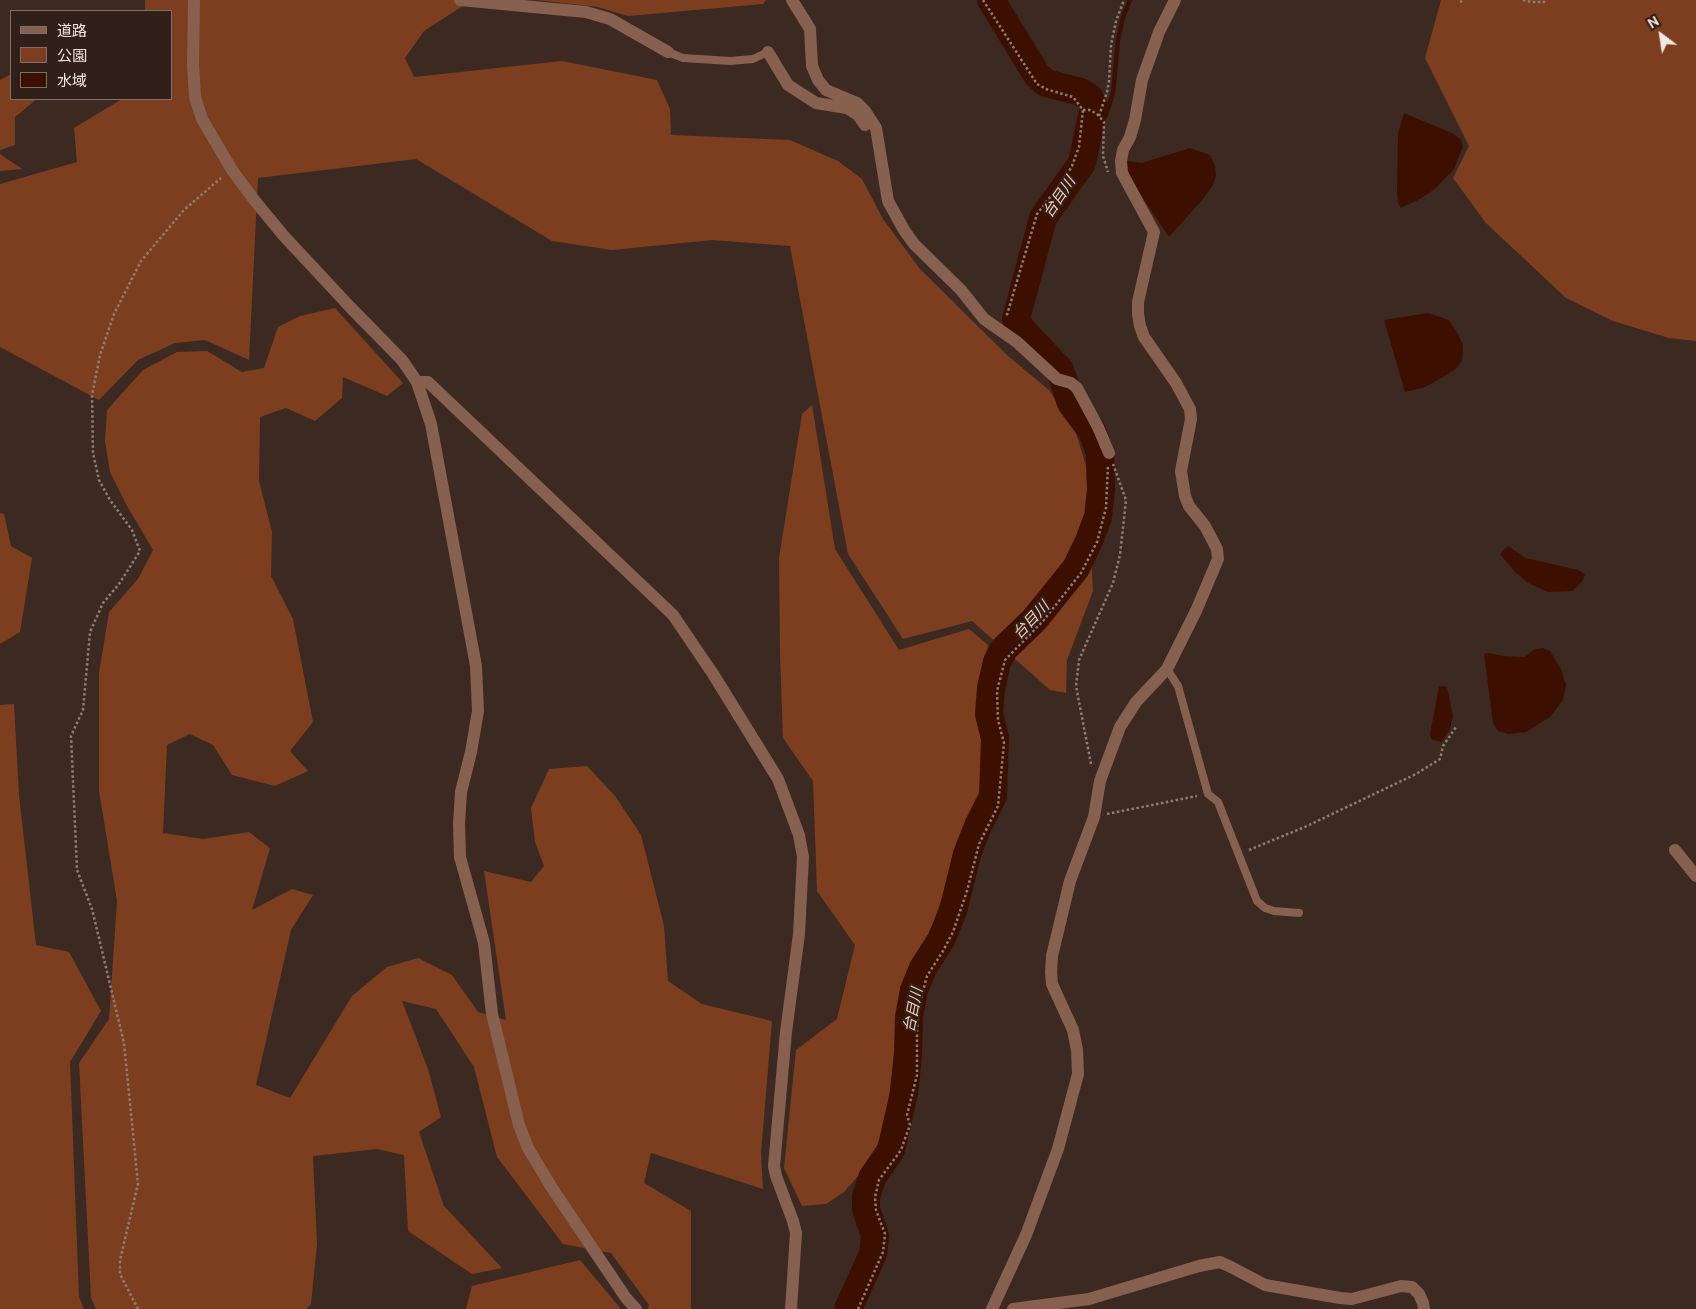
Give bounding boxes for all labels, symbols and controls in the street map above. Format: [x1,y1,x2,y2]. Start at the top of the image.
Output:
legend [10,10,172,100]
north arrow [1636,10,1686,60]
text: N [1645,13,1662,32]
text: 道路 [57,22,87,39]
text: 公園 [57,47,87,64]
text: 水域 [57,72,87,89]
water label: 台目川 [1039,173,1079,221]
water label: 台目川 [1009,597,1053,643]
water label: 台目川 [900,986,926,1034]

